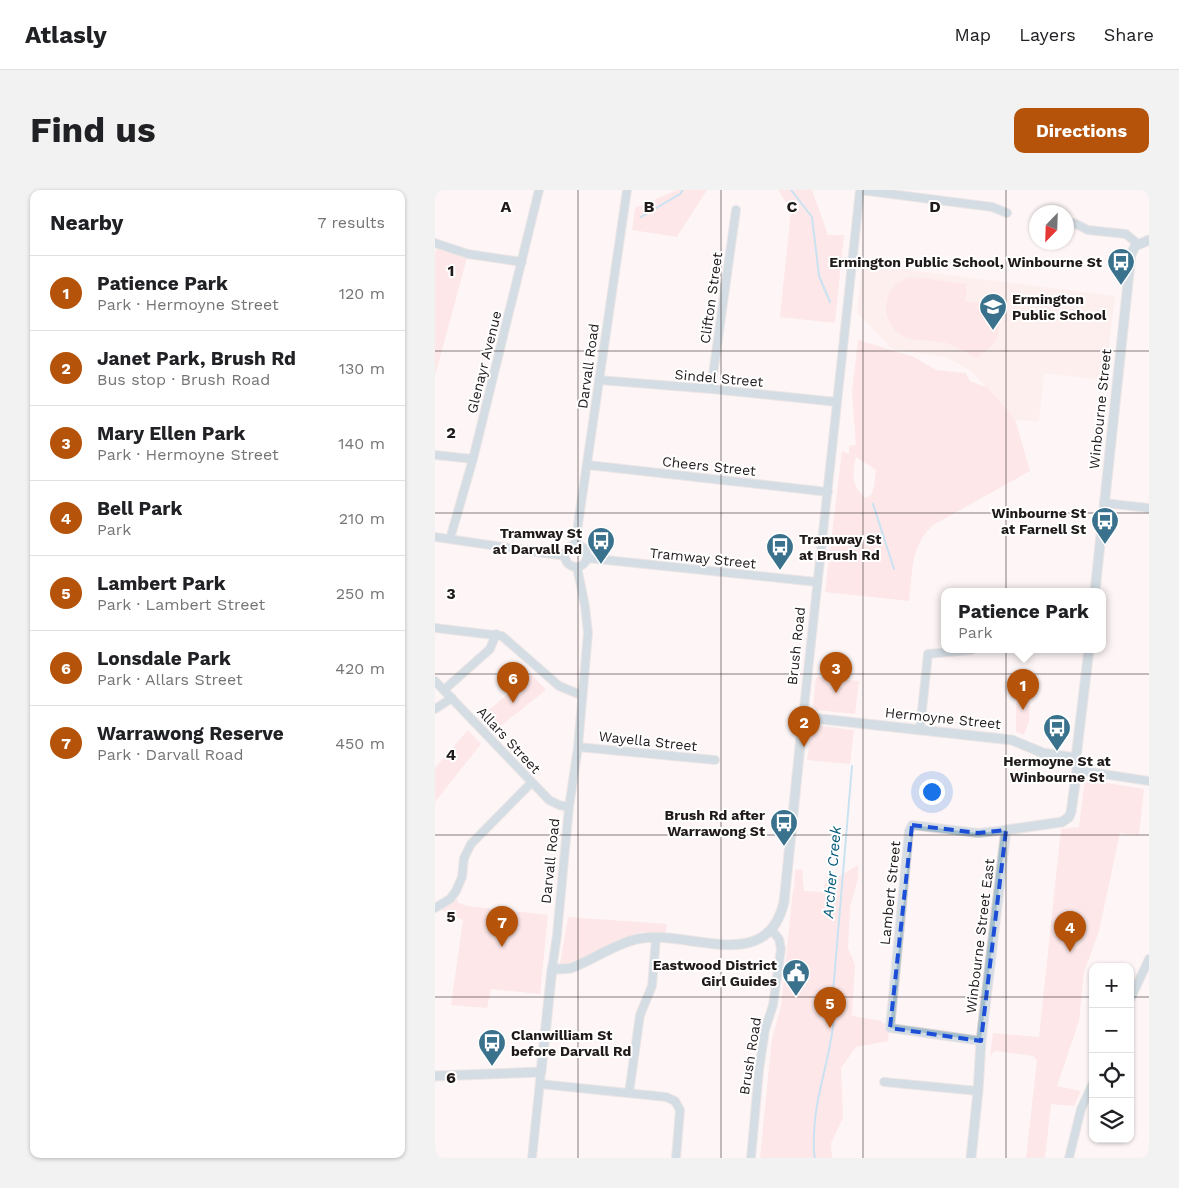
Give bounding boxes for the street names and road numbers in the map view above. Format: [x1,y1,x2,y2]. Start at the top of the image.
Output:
street label: Clifton Street [697,251,725,345]
street label: Glenayr Avenue [464,309,504,415]
street label: Darvall Road [574,322,602,410]
street label: Winbourne Street [1086,348,1114,470]
street label: Sindel Street [674,366,764,390]
street label: Cheers Street [661,453,757,479]
street label: Tramway Street [649,544,757,572]
street label: Brush Road [784,606,808,686]
street label: Allars Street [474,703,544,777]
street label: Hermoyne Street [884,704,1002,732]
street label: Wayella Street [598,728,698,754]
street label: Darvall Road [538,818,562,904]
street label: Lambert Street [877,840,903,946]
street label: Winbourne Street East [963,858,997,1014]
street label: Brush Road [736,1016,764,1096]

